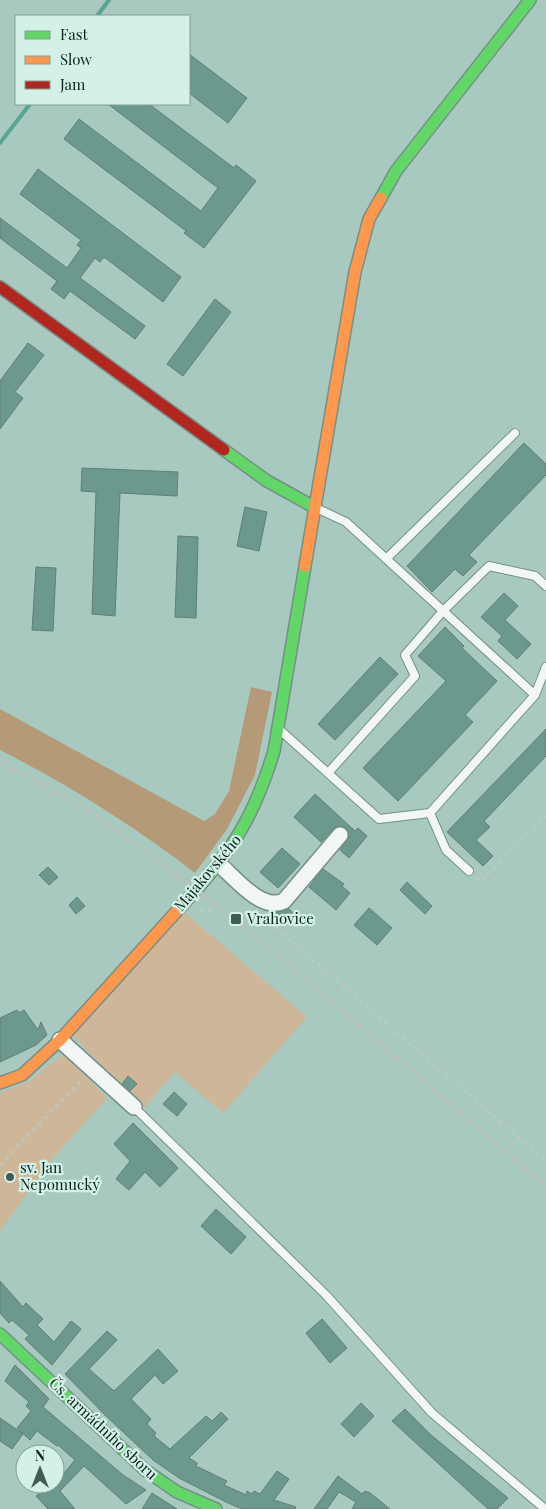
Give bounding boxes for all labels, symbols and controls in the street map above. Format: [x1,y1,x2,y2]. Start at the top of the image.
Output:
legend [15,15,190,105]
text: Fast [60,24,89,44]
text: Slow [60,49,92,69]
text: Jam [59,74,86,94]
street label: Majakovského [169,830,245,915]
place label: Vrahovice [246,908,314,928]
marker: Vrahovice [229,912,243,926]
place label: sv. Jan Nepomucký [20,1157,100,1194]
marker: sv. Jan Nepomucký [4,1171,16,1183]
street label: Čs. armádního sboru [45,1373,162,1484]
north arrow [15,1444,65,1494]
text: N [35,1446,45,1465]

